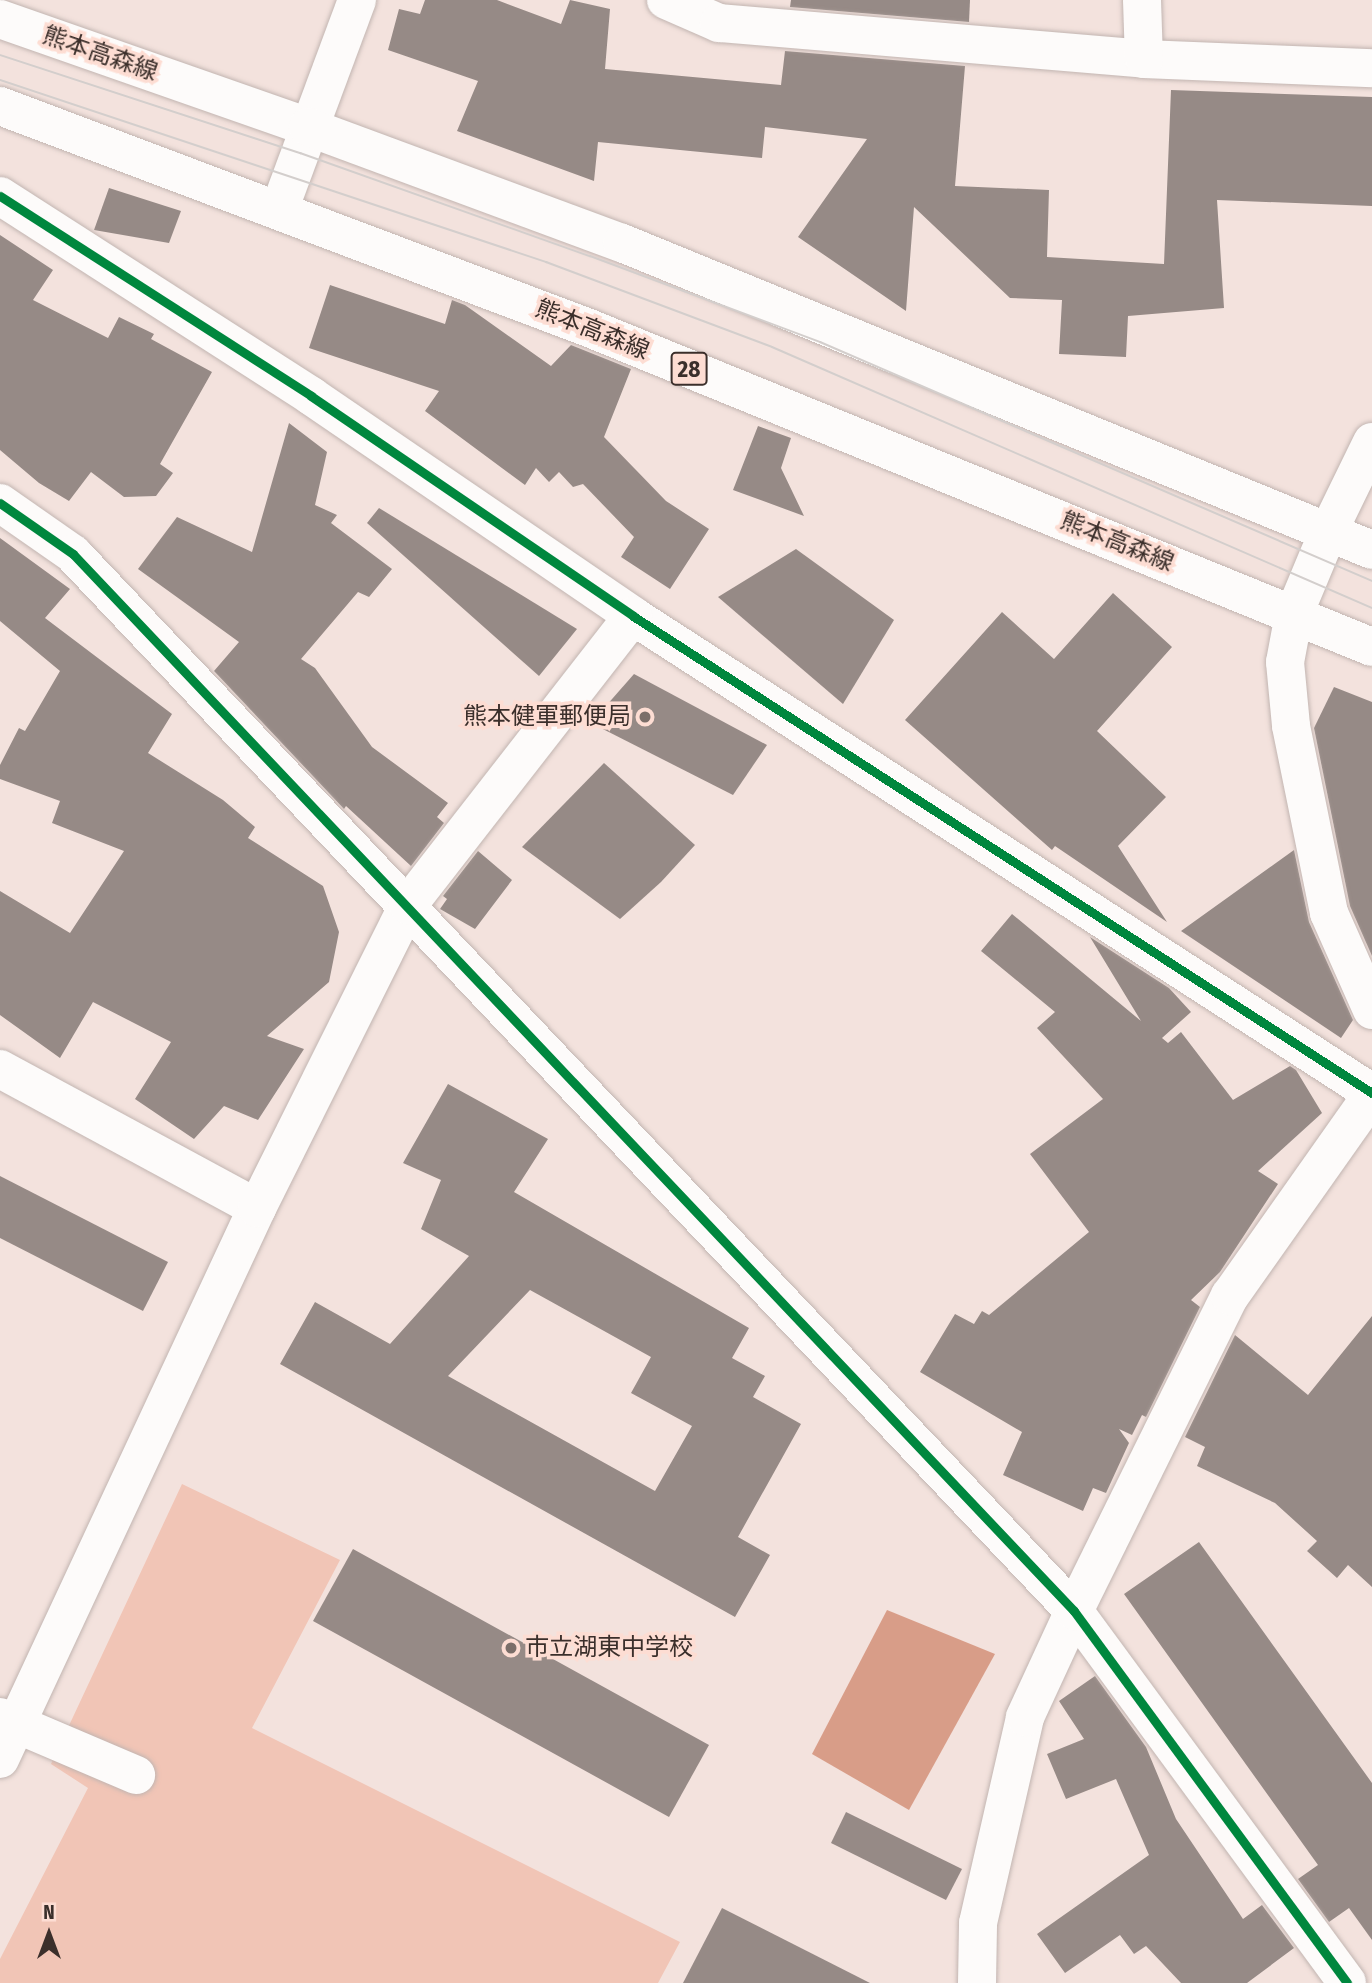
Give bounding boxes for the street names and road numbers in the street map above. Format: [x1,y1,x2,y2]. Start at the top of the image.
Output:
street label: 熊本高森線 [39,21,161,87]
street label: 熊本高森線 [531,294,653,366]
road number: 28 [670,350,708,388]
street label: 熊本高森線 [1056,506,1178,578]

